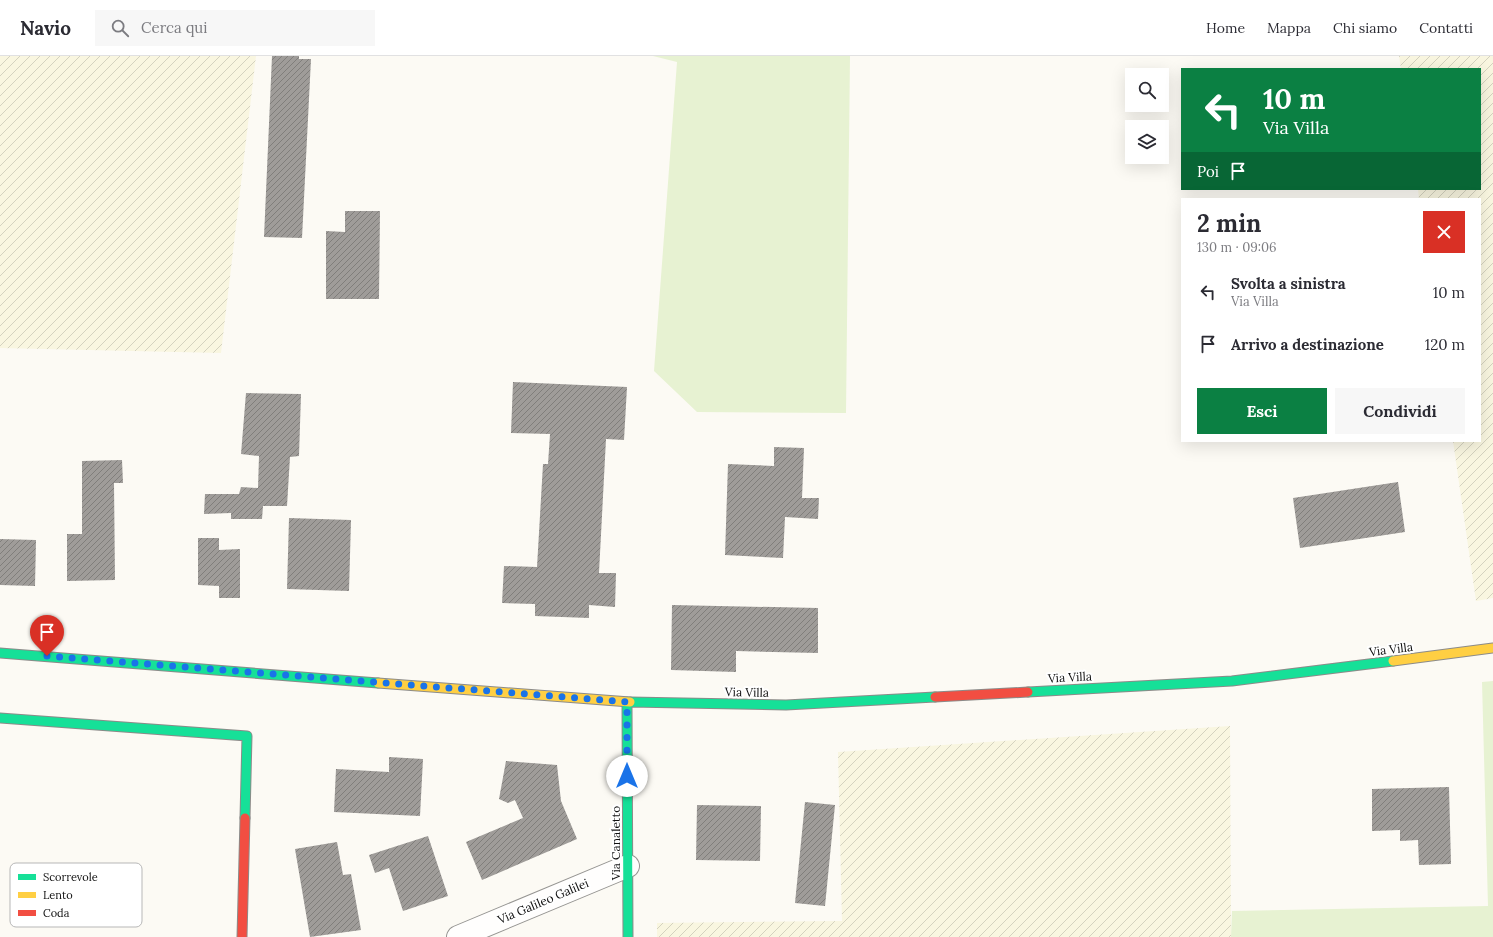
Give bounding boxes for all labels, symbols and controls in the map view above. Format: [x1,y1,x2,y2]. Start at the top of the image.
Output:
search box [95,10,375,46]
text: Navio [20,16,71,40]
icon: search [109,17,131,39]
text: Cerca qui [141,18,208,37]
text: Home [1206,19,1245,37]
text: Mappa [1267,19,1311,37]
text: Chi siamo [1333,19,1397,37]
text: Contatti [1419,19,1473,37]
map controls [1125,68,1169,164]
button: search [1125,68,1169,112]
text: 10 m [1263,81,1325,117]
icon: left [1197,84,1249,136]
text: Via Villa [1263,116,1329,139]
button: layers [1125,120,1169,164]
icon: arrive [1227,160,1249,182]
text: Poi [1197,162,1219,181]
text: 2 min [1197,208,1261,239]
button: close [1423,211,1465,253]
text: 130 m · 09:06 [1197,239,1277,256]
text: Svolta a sinistra [1231,274,1346,293]
icon: left [1197,281,1219,303]
text: 10 m [1433,283,1465,302]
text: Via Villa [1231,293,1279,310]
icon: arrive [1197,333,1219,355]
text: Arrivo a destinazione [1231,335,1384,354]
text: 120 m [1425,335,1465,354]
button: Esci [1197,388,1327,434]
button: Condividi [1335,388,1465,434]
pin [30,615,64,656]
icon: arrive [36,621,58,643]
street label: Via Villa [1367,639,1414,659]
street label: Via Villa [1047,668,1092,686]
street label: Via Villa [724,684,769,700]
position arrow [606,755,648,797]
street label: Via Canaletto [608,806,623,881]
legend [10,863,142,927]
text: Scorrevole [43,870,98,884]
street label: Via Galileo Galilei [494,875,591,927]
text: Lento [43,888,73,902]
text: Coda [43,906,70,920]

